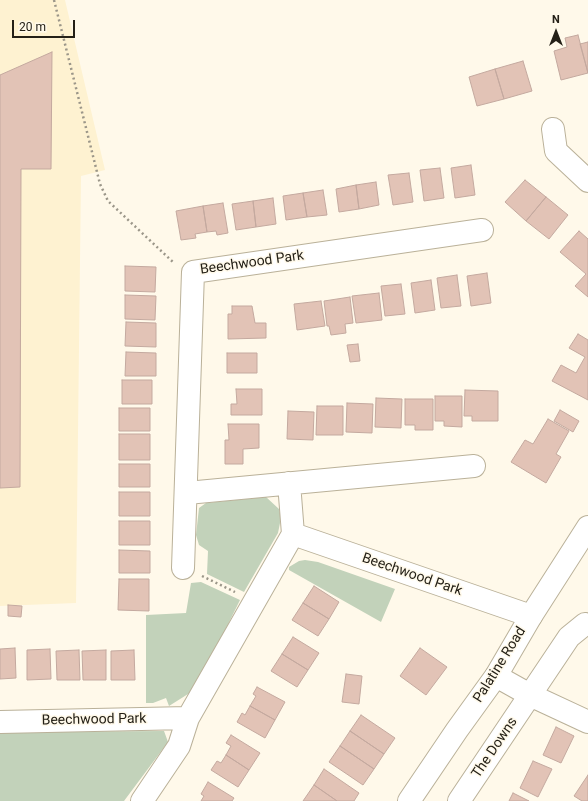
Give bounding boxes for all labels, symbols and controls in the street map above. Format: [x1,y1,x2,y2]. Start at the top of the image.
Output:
scale bar [14,12,77,38]
north arrow [536,12,576,52]
text: N [552,13,560,26]
text: 20 m [19,20,46,34]
street label: Beechwood Park [199,247,305,279]
street label: Beechwood Park [360,550,464,600]
street label: Palatine Road [470,624,530,706]
street label: Beechwood Park [42,711,146,729]
street label: The Downs [469,714,521,782]

